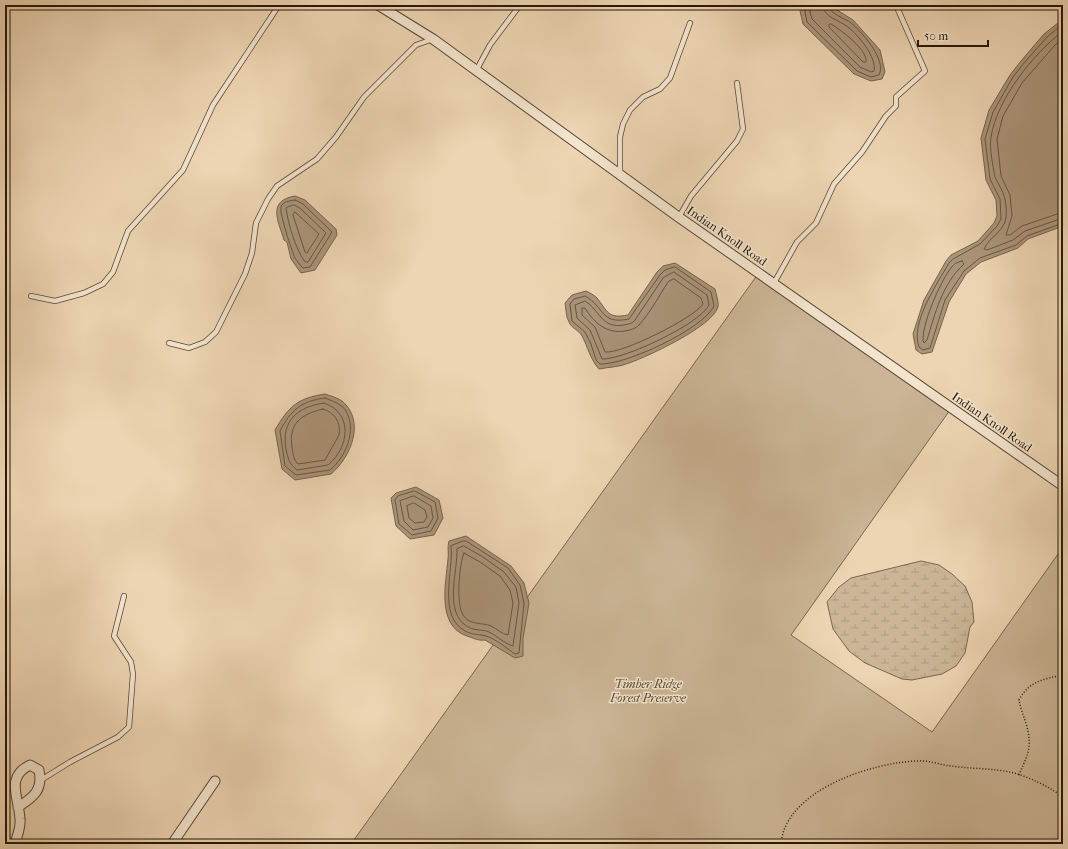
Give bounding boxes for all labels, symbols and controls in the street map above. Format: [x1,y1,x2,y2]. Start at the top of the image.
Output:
scale bar [918,22,988,48]
text: 50 m [924,29,948,43]
street label: Indian Knoll Road [684,203,770,269]
street label: Indian Knoll Road [949,389,1035,455]
park label: Timber Ridge Forest Preserve [609,677,687,705]

